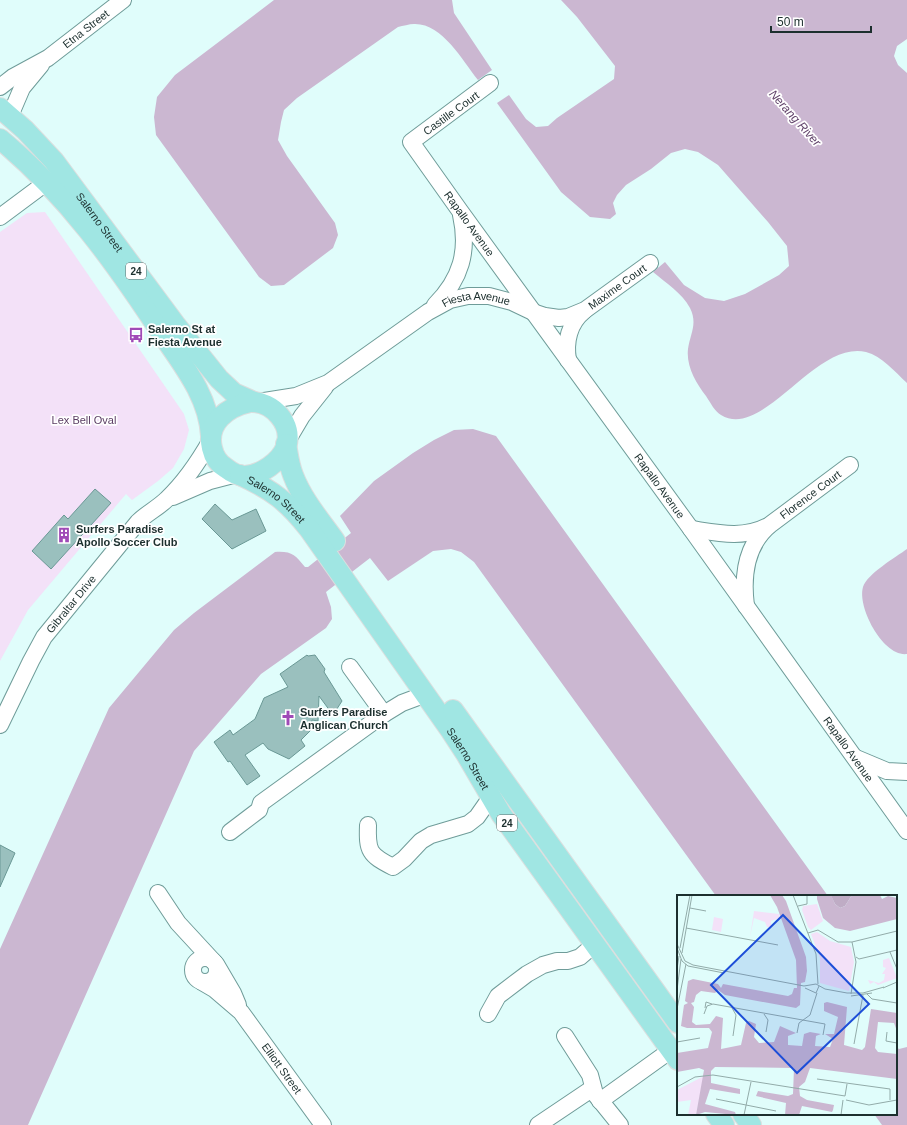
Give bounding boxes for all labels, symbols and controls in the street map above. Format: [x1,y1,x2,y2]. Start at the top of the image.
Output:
street label: Etna Street [60,7,111,50]
scale bar [771,8,871,34]
text: 50 m [777,15,804,29]
water label: Nerang River [766,87,825,150]
street label: Castille Court [421,89,481,137]
street label: Rapallo Avenue [442,189,497,258]
street label: Salerno Street [74,190,125,254]
street label: Maxime Court [586,262,648,312]
road number: 24 [126,263,146,279]
street label: Fiesta Avenue [440,289,511,309]
place label: Salerno St at Fiesta Avenue [148,323,222,348]
bus stop icon: Salerno St at Fiesta Avenue [127,326,145,344]
park label: Lex Bell Oval [52,414,116,426]
street label: Rapallo Avenue [632,451,687,521]
street label: Florence Court [778,468,843,521]
street label: Salerno Street [245,473,308,525]
place label: Surfers Paradise Apollo Soccer Club [76,523,178,548]
building icon: Surfers Paradise Apollo Soccer Club [55,526,73,544]
street label: Gibraltar Drive [44,573,98,635]
place label: Surfers Paradise Anglican Church [300,706,388,731]
church icon: Surfers Paradise Anglican Church [279,709,297,727]
street label: Rapallo Avenue [821,714,876,784]
street label: Salerno Street [444,725,491,792]
road number: 24 [497,815,517,831]
inset map [677,895,897,1115]
street label: Elliott Street [260,1041,304,1096]

